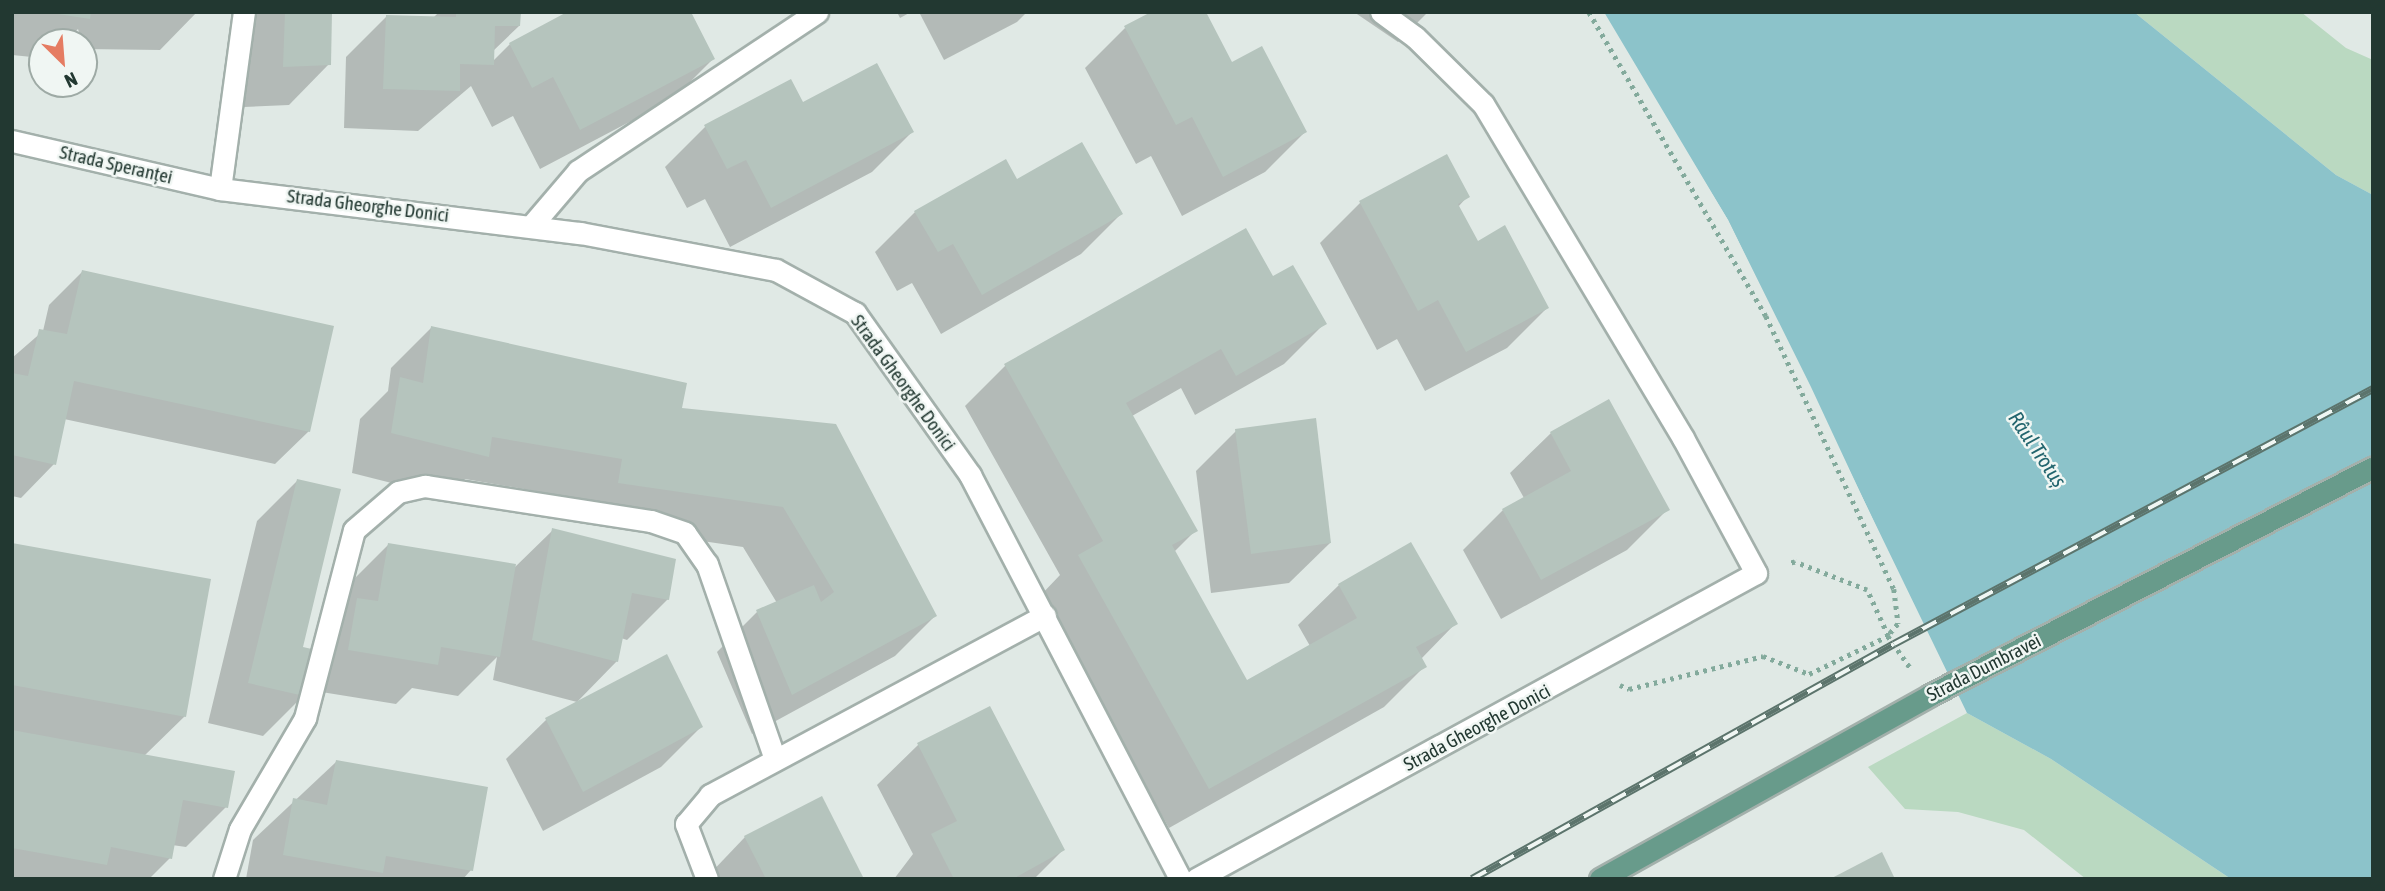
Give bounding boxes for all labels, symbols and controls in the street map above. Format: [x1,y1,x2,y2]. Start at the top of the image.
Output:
north arrow [28,28,98,98]
text: N [61,68,81,93]
street label: Strada Speranței [57,141,175,189]
street label: Strada Gheorghe Donici [286,185,450,227]
street label: Strada Gheorghe Donici [846,310,960,456]
water label: Râul Trotuș [2004,406,2072,492]
street label: Strada Dumbravei [1923,629,2045,707]
street label: Strada Gheorghe Donici [1400,680,1554,776]

